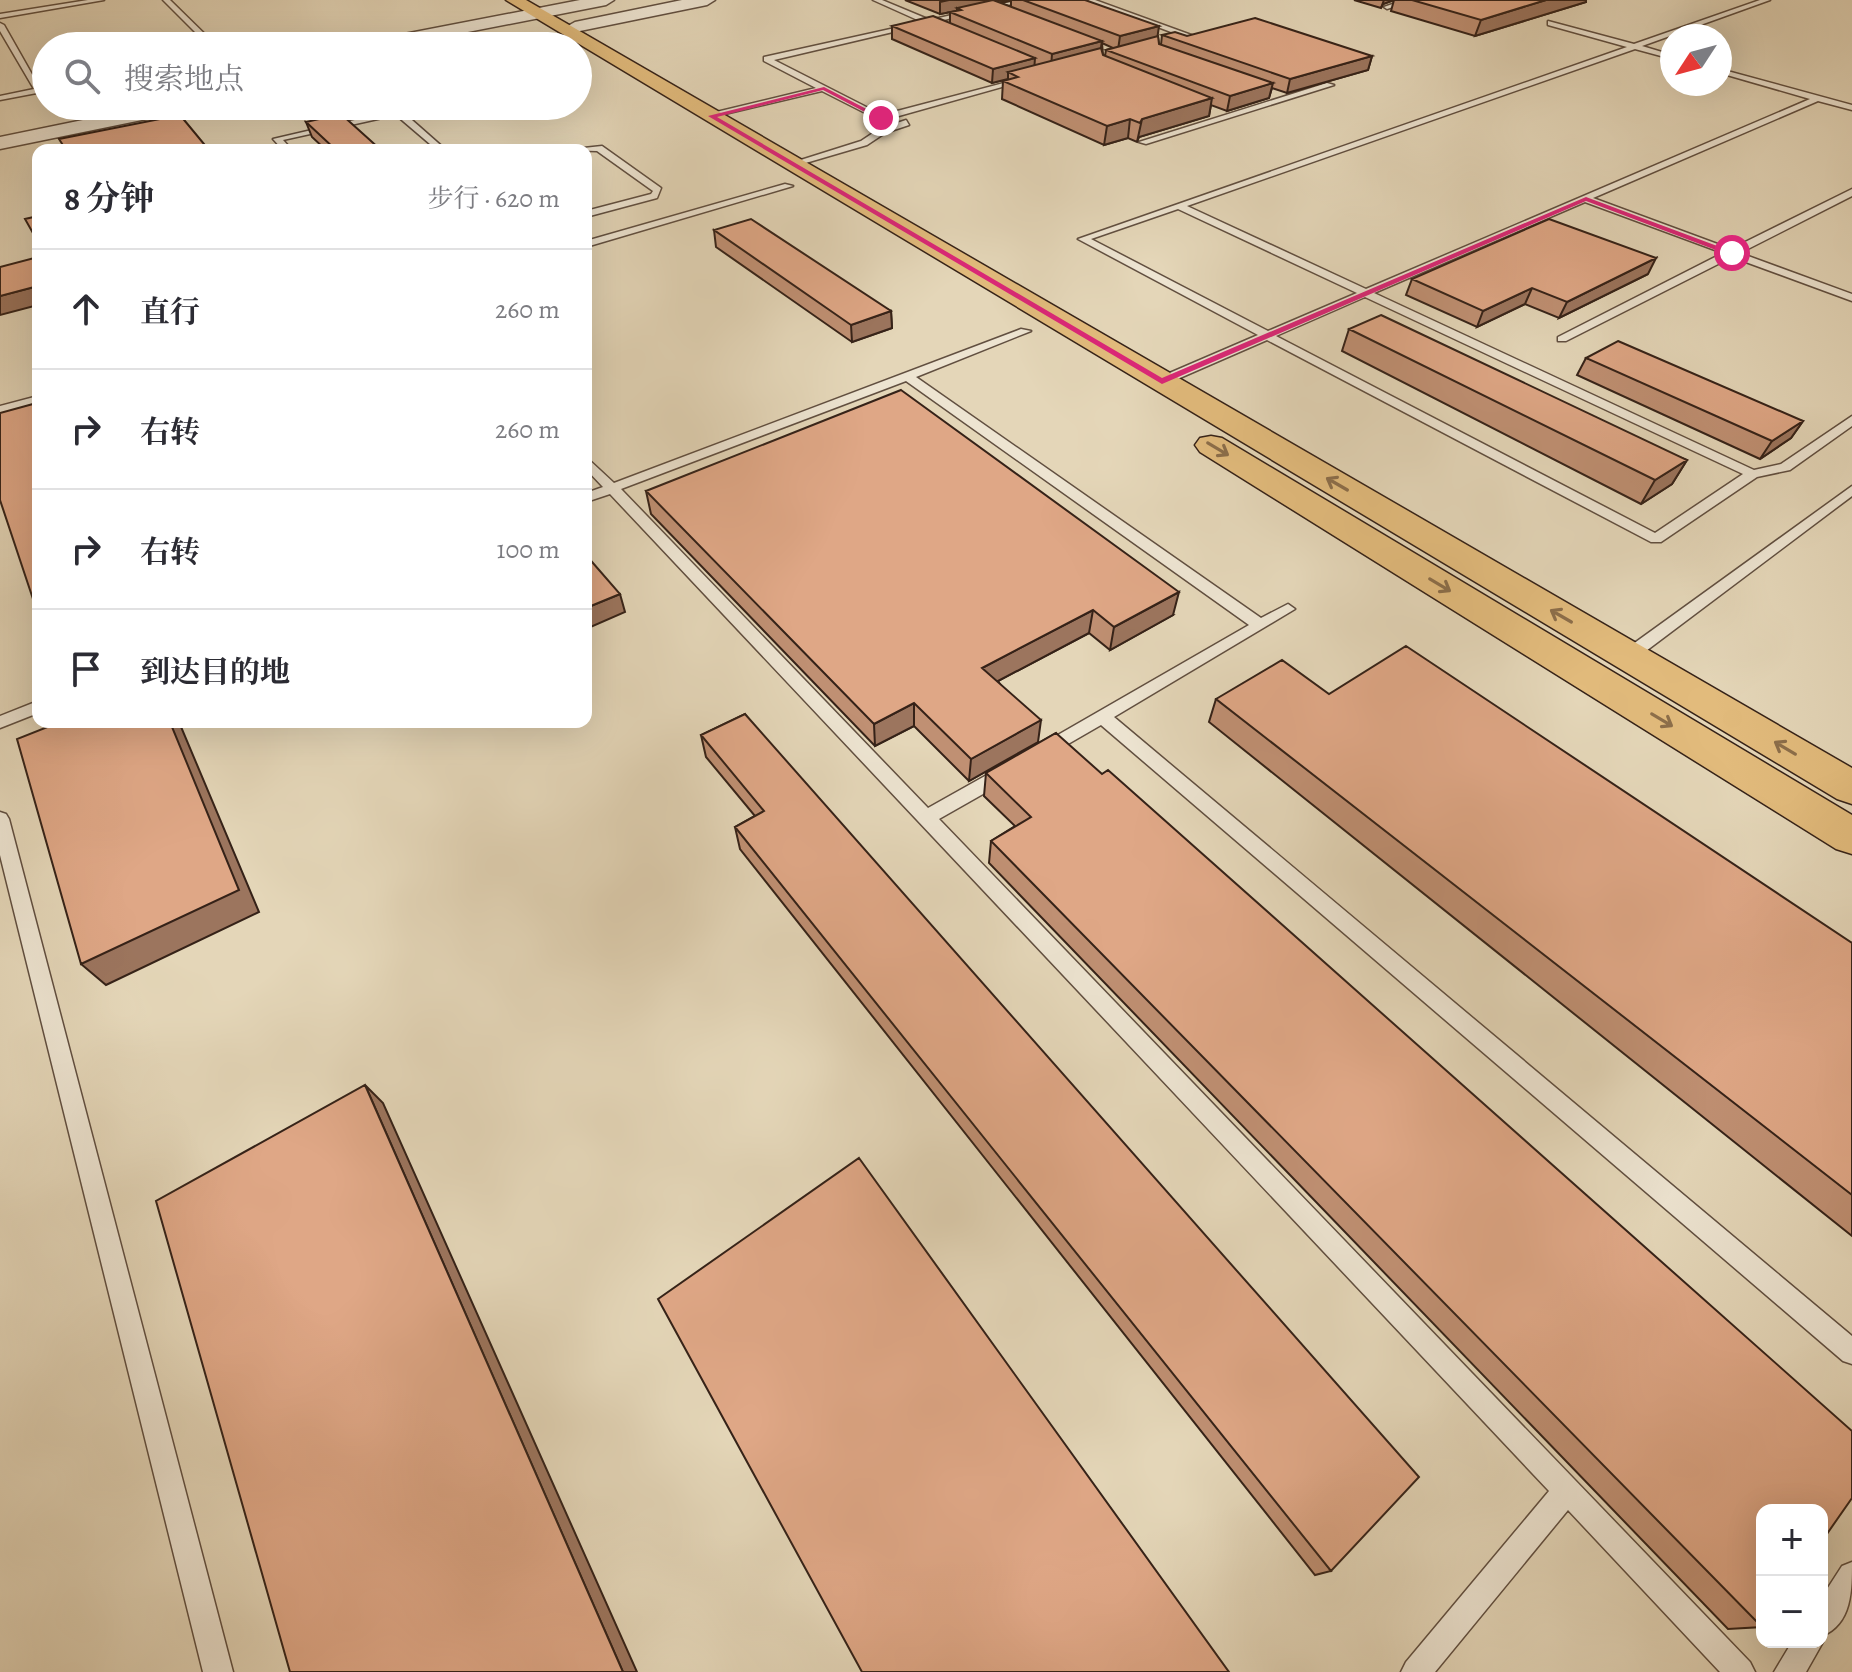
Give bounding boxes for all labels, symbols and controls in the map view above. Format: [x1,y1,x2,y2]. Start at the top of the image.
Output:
north arrow [1660,24,1732,96]
search box [32,32,592,120]
icon: search [60,54,104,98]
text: 搜索地点 [124,59,244,99]
route end [863,100,899,136]
text: 8 分钟 [64,175,154,222]
text: 步行 · 620 m [428,181,560,216]
route start [1714,235,1750,271]
icon: ahead [64,287,108,331]
text: 直行 [140,292,200,332]
text: 260 m [495,292,560,327]
icon: right [64,407,108,451]
text: 右转 [140,412,200,452]
text: 260 m [495,412,560,447]
one-way arrow [1206,441,1229,457]
one-way arrow [1326,476,1349,492]
icon: right [64,527,108,571]
text: 右转 [140,532,200,572]
text: 100 m [497,532,560,567]
one-way arrow [1428,577,1451,593]
one-way arrow [1550,608,1573,624]
icon: arrive [64,647,108,691]
text: 到达目的地 [140,652,290,692]
one-way arrow [1650,713,1673,729]
one-way arrow [1774,740,1797,756]
map controls [1756,1504,1828,1648]
button: + [1756,1504,1828,1576]
button: − [1756,1576,1828,1648]

